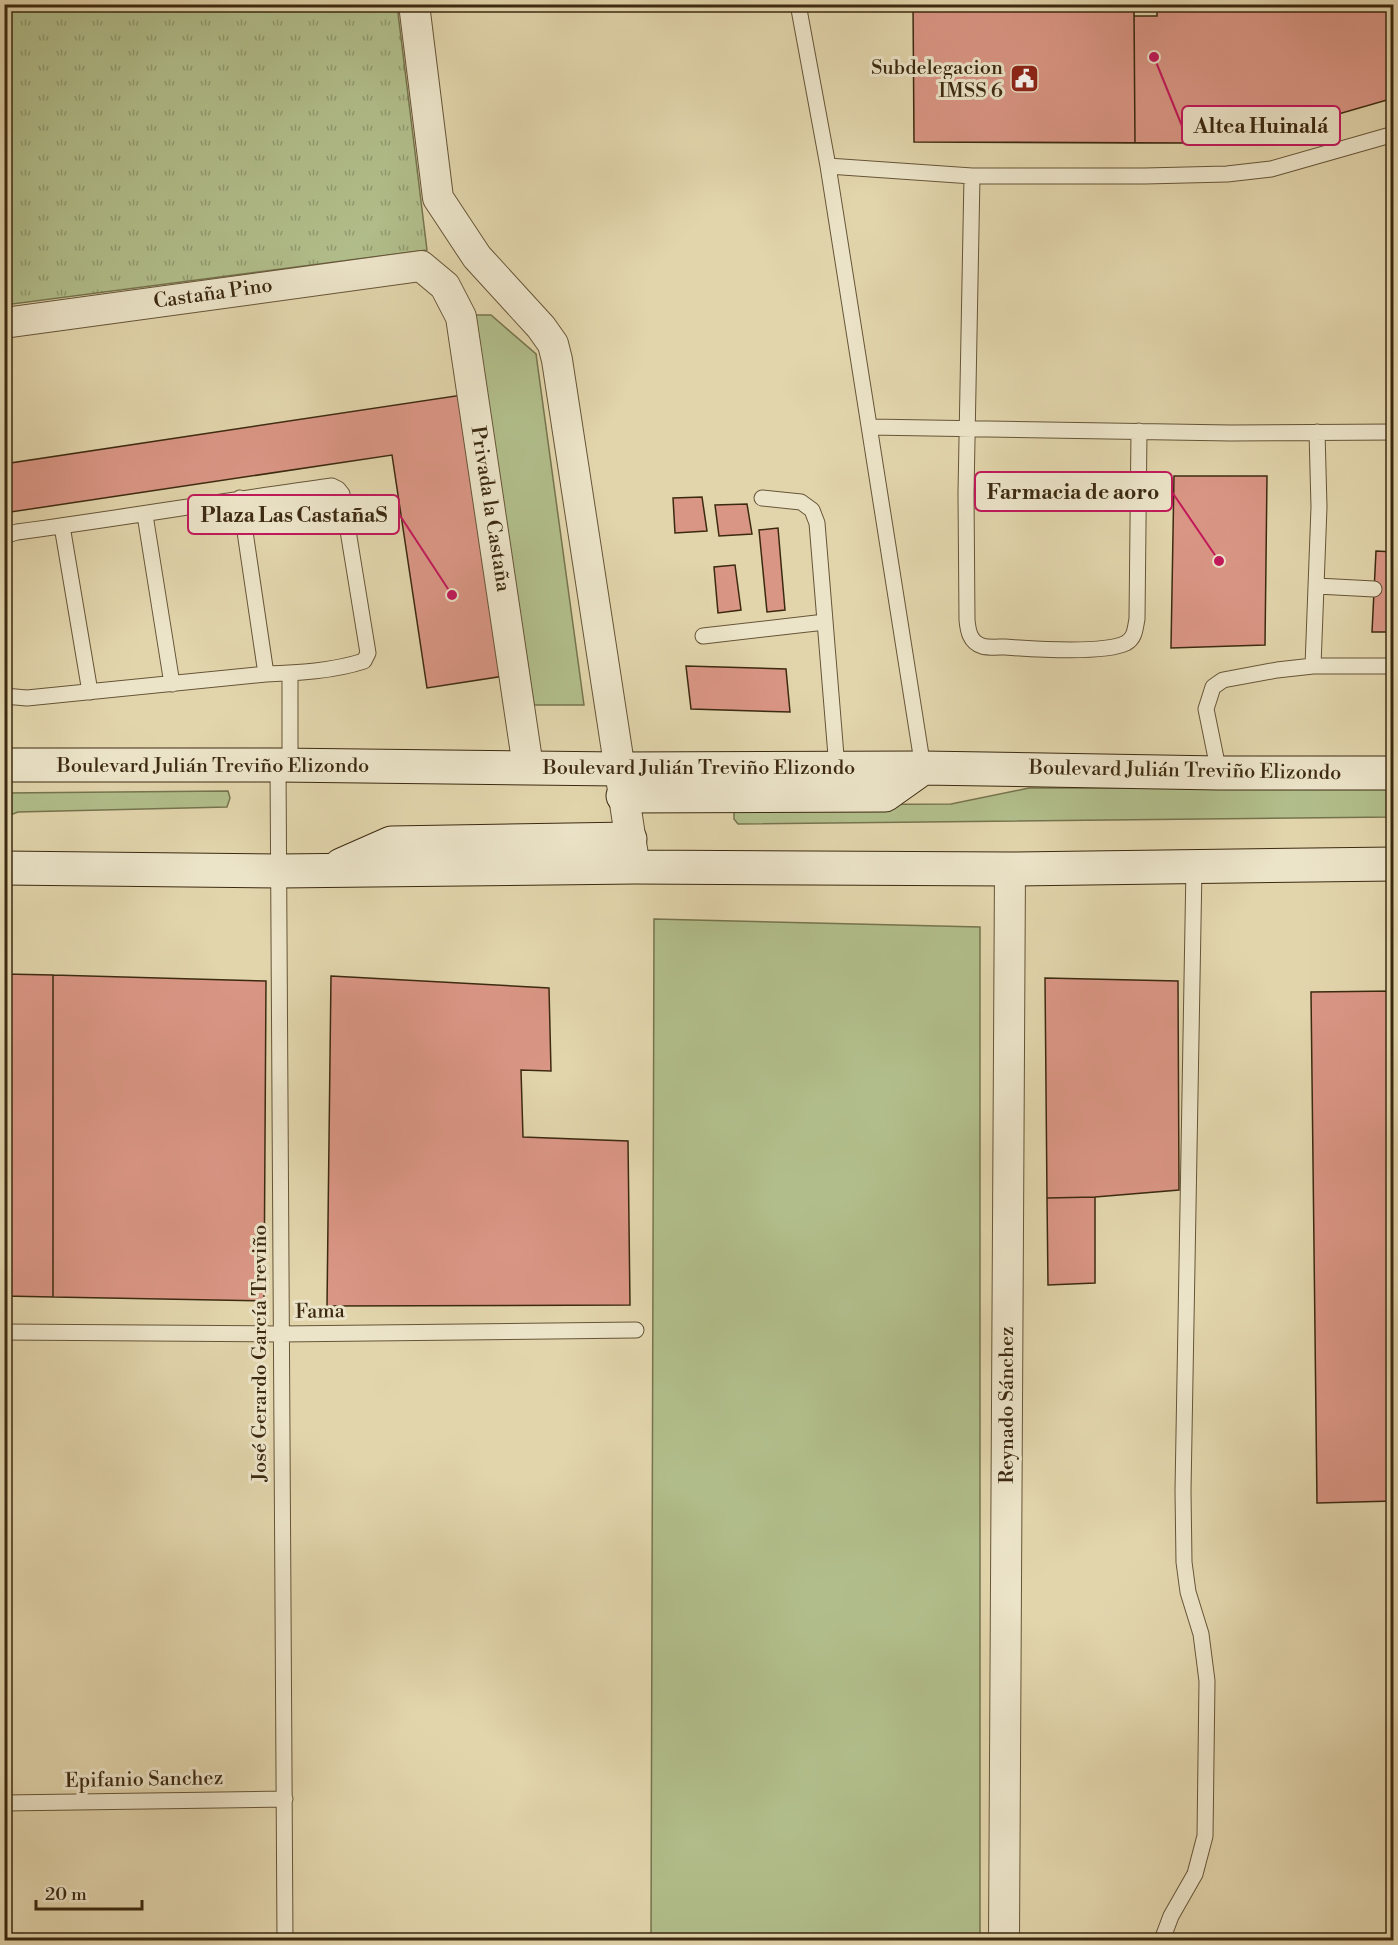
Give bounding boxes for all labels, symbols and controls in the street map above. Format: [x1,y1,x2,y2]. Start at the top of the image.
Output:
place label: Subdelegacion IMSS 6 [871,56,1003,104]
public building icon: Subdelegacion IMSS 6 [1008,63,1040,95]
callout: Altea Huinalá [1182,106,1340,145]
text: Altea Huinalá [1193,114,1329,140]
street label: Castaña Pino [152,273,274,315]
street label: Privada la Castaña [465,424,516,595]
callout: Farmacia de aoro [975,472,1172,511]
text: Farmacia de aoro [987,480,1159,506]
callout: Plaza Las CastañaS [188,495,399,534]
text: Plaza Las CastañaS [201,503,387,529]
street label: Boulevard Julián Treviño Elizondo [56,754,369,779]
street label: Boulevard Julián Treviño Elizondo [542,756,855,781]
street label: Boulevard Julián Treviño Elizondo [1028,756,1341,786]
street label: José Gerardo García Treviño [248,1224,273,1483]
street label: Fama [295,1299,346,1325]
street label: Reynado Sánchez [995,1326,1020,1484]
street label: Epifanio Sanchez [65,1766,223,1794]
scale bar [36,1873,142,1911]
text: 20 m [45,1883,87,1906]

